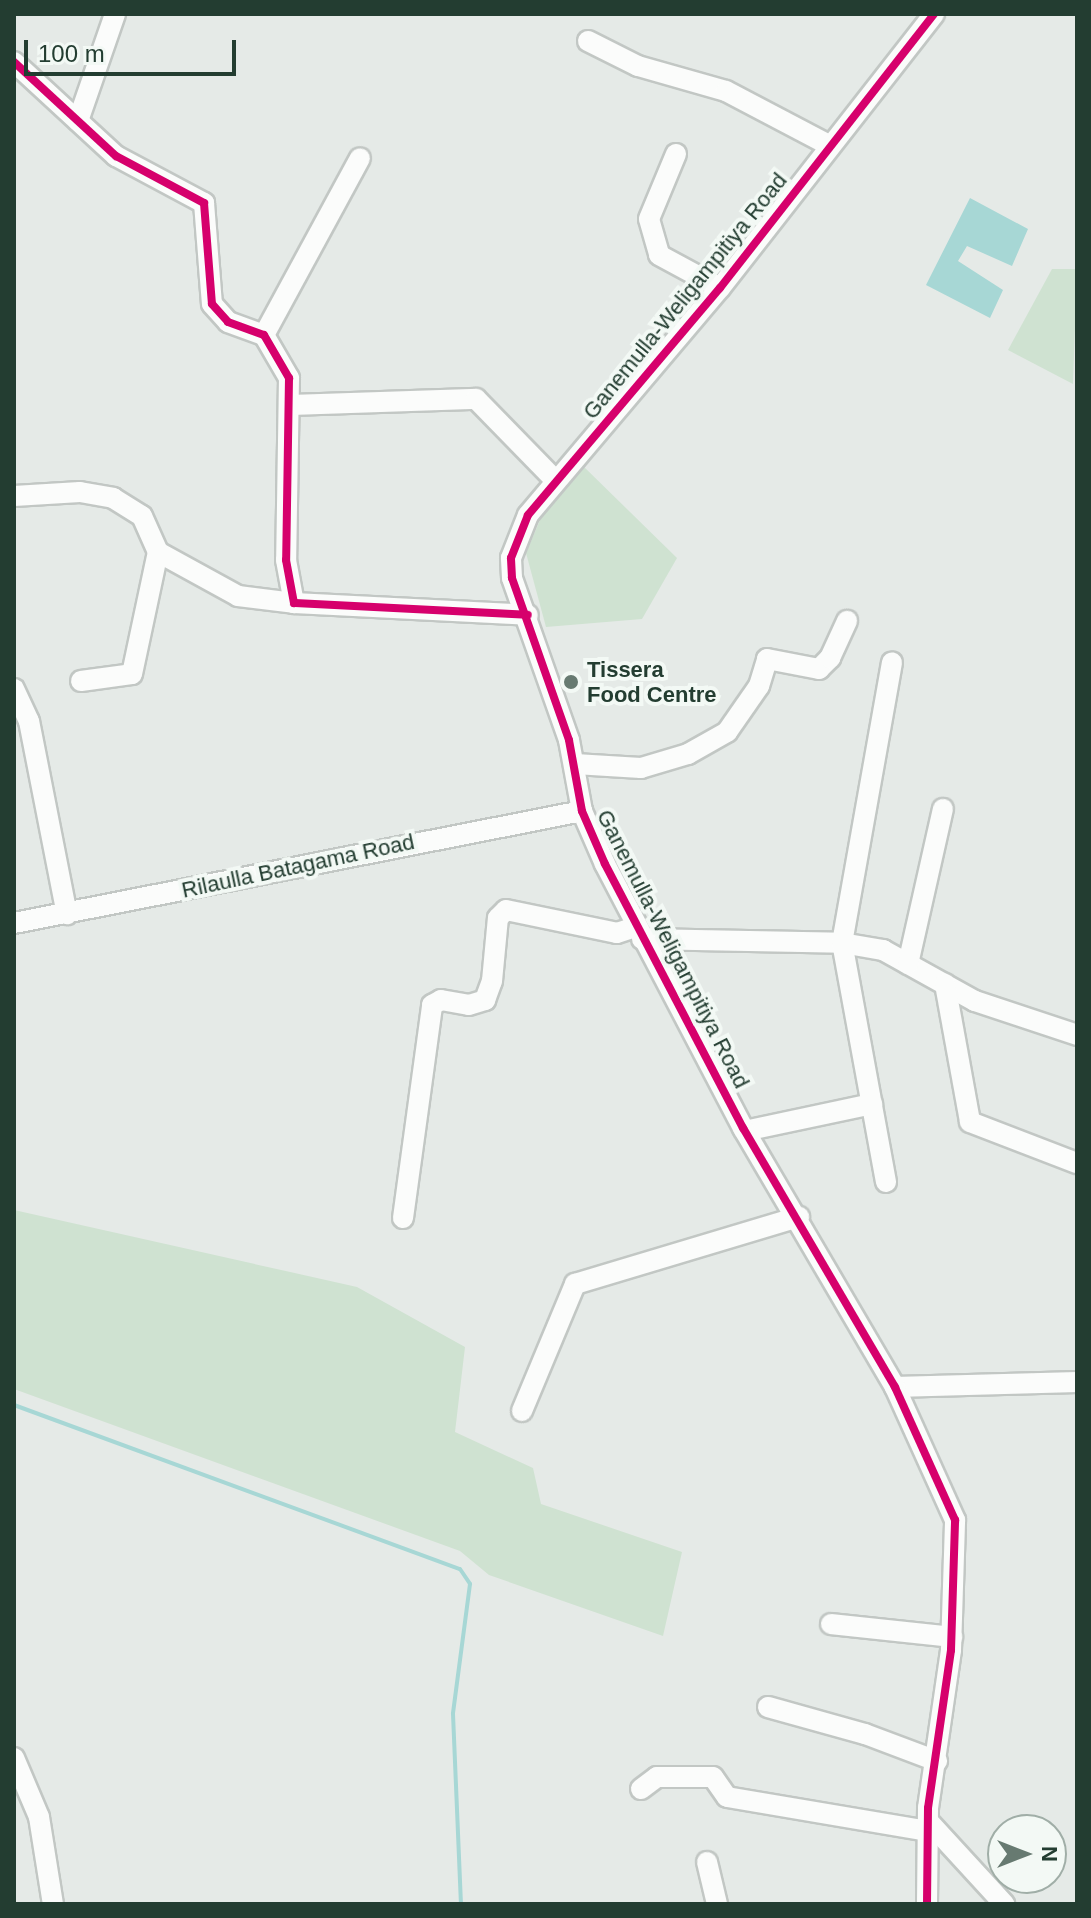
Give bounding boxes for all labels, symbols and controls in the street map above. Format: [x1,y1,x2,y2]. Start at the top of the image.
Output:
scale bar [28,24,240,74]
text: 100 m [38,40,105,67]
street label: Ganemulla-Weligampitiya Road [578,168,792,424]
place label: Tissera Food Centre [587,656,717,708]
marker: Tissera Food Centre [562,673,580,691]
street label: Ganemulla-Weligampitiya Road [591,805,755,1093]
street label: Rilaulla Batagama Road [179,828,417,904]
north arrow [987,1814,1067,1894]
text: N [1037,1846,1062,1862]

